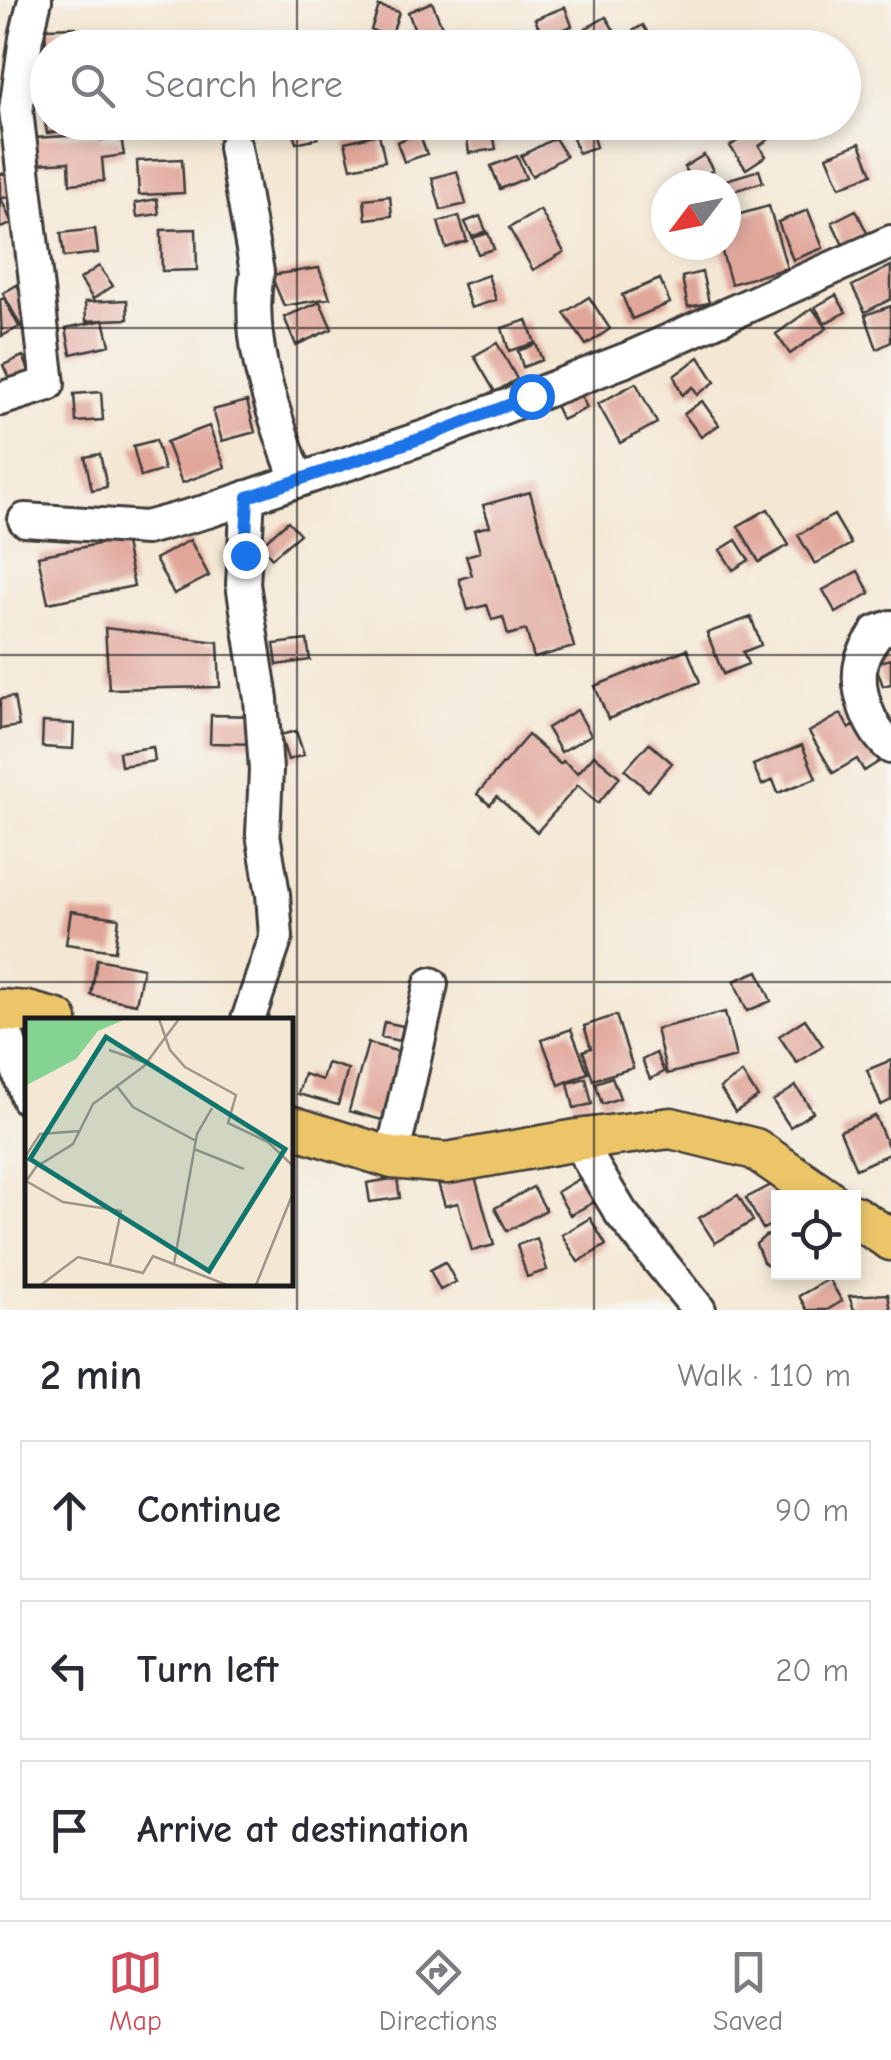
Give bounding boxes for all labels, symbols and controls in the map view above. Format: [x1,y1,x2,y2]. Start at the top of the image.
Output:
search box [30,30,861,140]
icon: search [65,58,120,113]
text: Search here [145,63,343,107]
north arrow [651,170,741,260]
route start [509,374,555,420]
route end [223,533,269,579]
inset map [25,1018,292,1285]
map controls [771,1190,861,1280]
button: locate [771,1190,861,1280]
text: 2 min [40,1351,142,1400]
text: Walk · 110 m [677,1357,851,1394]
icon: ahead [42,1483,97,1538]
text: Continue [137,1488,281,1532]
text: 90 m [775,1492,849,1529]
icon: left [42,1643,97,1698]
text: Turn left [137,1648,278,1692]
text: 20 m [776,1652,849,1689]
icon: arrive [42,1803,97,1858]
text: Arrive at destination [137,1808,469,1852]
tab: Map [108,1945,163,2037]
tab: Directions [379,1945,497,2037]
tab: Saved [713,1945,783,2037]

